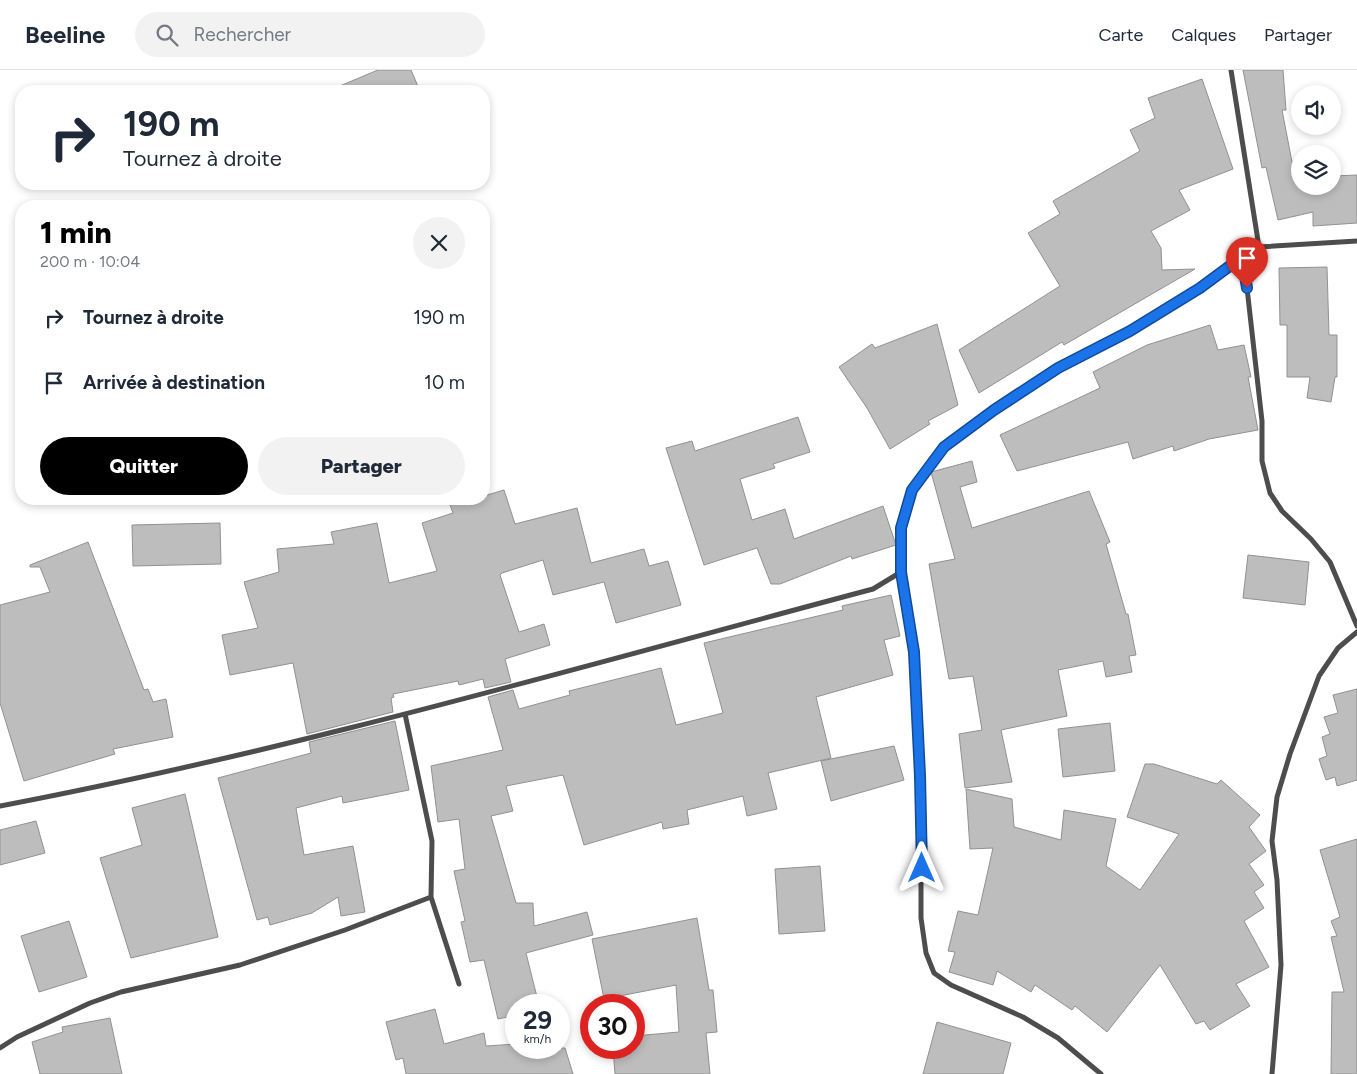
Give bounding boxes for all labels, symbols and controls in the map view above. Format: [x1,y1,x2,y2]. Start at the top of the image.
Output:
search box [135,12,485,57]
text: Beeline [25,20,105,49]
icon: search [153,21,181,49]
text: Rechercher [193,23,291,46]
text: Carte [1098,24,1143,46]
text: Calques [1171,24,1236,46]
text: Partager [1264,24,1332,46]
map controls [1291,85,1341,195]
button: sound [1291,85,1341,135]
text: 190 m [123,103,220,145]
icon: right [40,105,105,170]
text: Tournez à droite [123,145,282,172]
button: layers [1291,145,1341,195]
text: 1 min [40,214,112,251]
button: close [413,217,465,269]
pin [1226,237,1268,288]
icon: arrive [1233,244,1261,272]
text: 200 m · 10:04 [40,252,140,271]
icon: right [40,304,68,332]
text: Tournez à droite [83,306,224,329]
text: 190 m [413,306,465,329]
icon: arrive [40,369,68,397]
text: Arrivée à destination [83,371,265,394]
text: 10 m [424,371,465,394]
button: Quitter [40,437,248,495]
button: Partager [258,437,465,495]
position arrow [895,841,947,893]
speed limit sign: 30 [580,994,645,1059]
text: 29 [523,1005,552,1035]
text: km/h [524,1032,551,1046]

